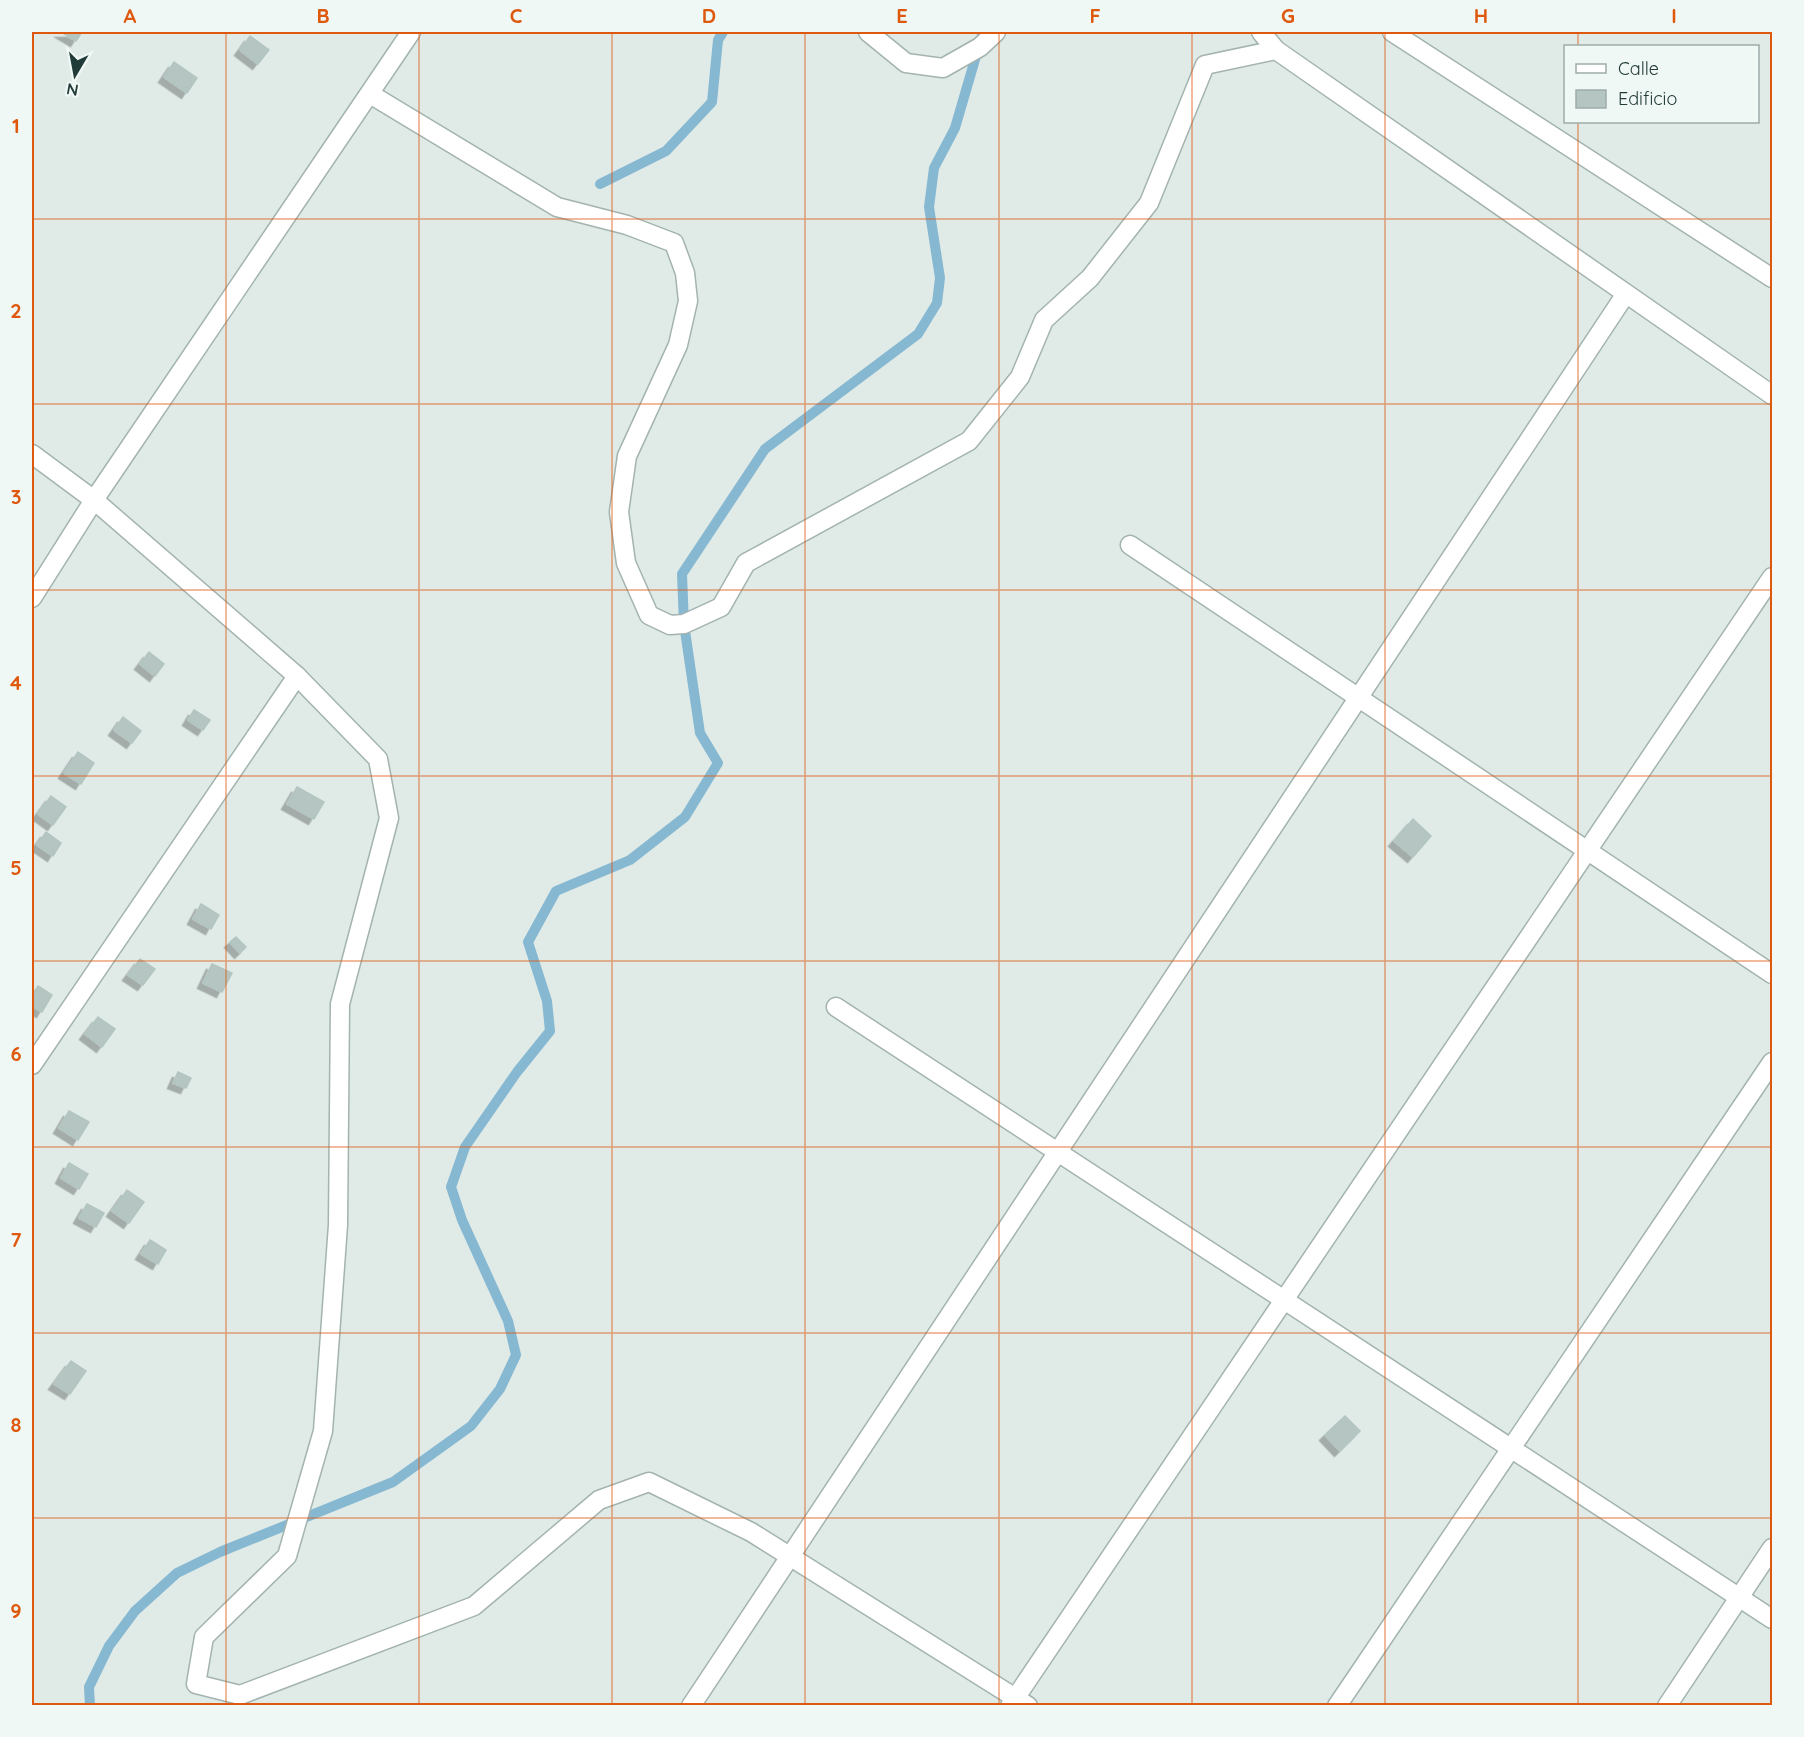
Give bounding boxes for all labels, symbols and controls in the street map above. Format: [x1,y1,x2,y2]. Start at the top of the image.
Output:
text: A [124,3,137,28]
text: B [316,3,330,28]
text: C [510,3,523,28]
text: D [702,3,716,28]
text: E [896,3,908,28]
text: F [1089,3,1101,28]
text: G [1281,3,1295,28]
text: H [1474,3,1488,28]
text: I [1671,3,1677,28]
north arrow [45,45,105,105]
legend [1564,45,1759,123]
text: Calle [1618,57,1659,80]
text: N [65,79,80,101]
text: Edificio [1618,87,1677,110]
text: 1 [12,113,20,138]
text: 2 [10,298,22,323]
text: 3 [11,484,21,509]
text: 4 [10,670,22,695]
text: 5 [10,855,22,880]
text: 6 [10,1041,22,1066]
text: 7 [11,1227,22,1252]
text: 8 [11,1412,22,1437]
text: 9 [10,1598,22,1623]

